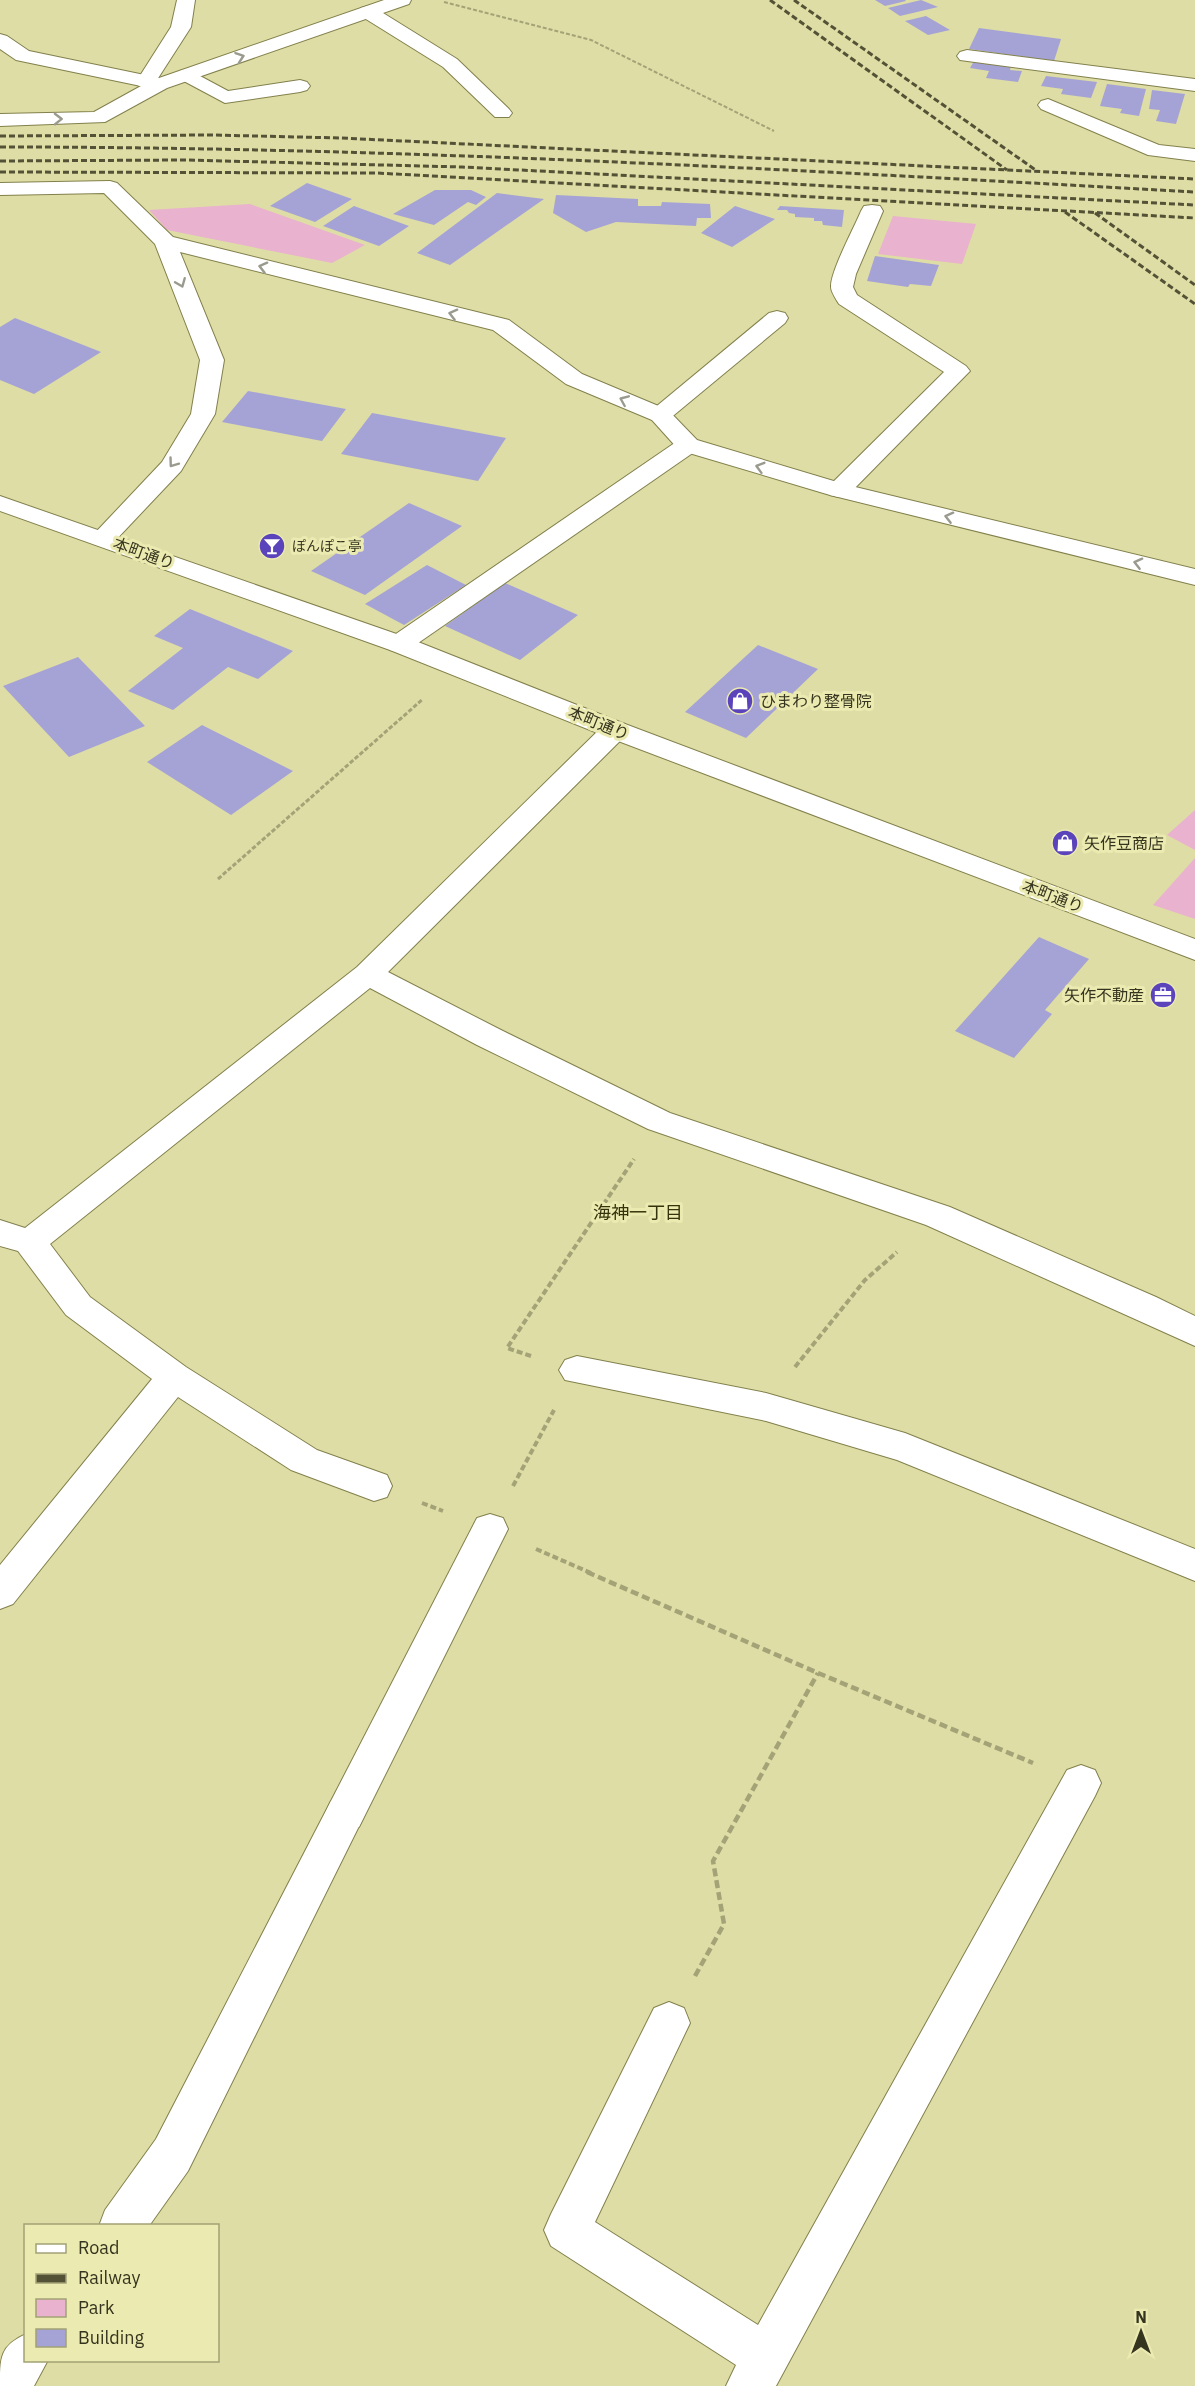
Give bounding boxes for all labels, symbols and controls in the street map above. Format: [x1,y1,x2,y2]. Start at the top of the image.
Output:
one-way arrow [234,51,245,64]
one-way arrow [54,113,63,125]
one-way arrow [259,261,269,274]
one-way arrow [174,277,186,288]
one-way arrow [448,308,458,321]
one-way arrow [620,395,631,407]
one-way arrow [169,456,180,467]
one-way arrow [756,462,766,474]
one-way arrow [944,511,954,524]
bar icon: ぽんぽこ亭 [257,531,287,561]
street label: 本町通り [111,533,177,573]
place label: ぽんぽこ亭 [292,537,362,555]
one-way arrow [1133,558,1143,571]
shop icon: ひまわり整骨院 [725,686,755,716]
place label: ひまわり整骨院 [760,691,872,711]
street label: 本町通り [566,702,632,744]
shop icon: 矢作豆商店 [1050,828,1080,858]
place label: 矢作豆商店 [1084,833,1164,853]
street label: 本町通り [1020,875,1086,917]
office icon: 矢作不動産 [1148,980,1178,1010]
place label: 矢作不動産 [1064,985,1144,1005]
district label: 海神一丁目 [593,1201,683,1224]
legend [24,2224,219,2362]
text: Road [78,2236,119,2259]
text: Railway [78,2266,140,2289]
text: Park [78,2296,115,2319]
north arrow [1111,2302,1171,2362]
text: N [1135,2307,1147,2327]
text: Building [78,2326,145,2349]

